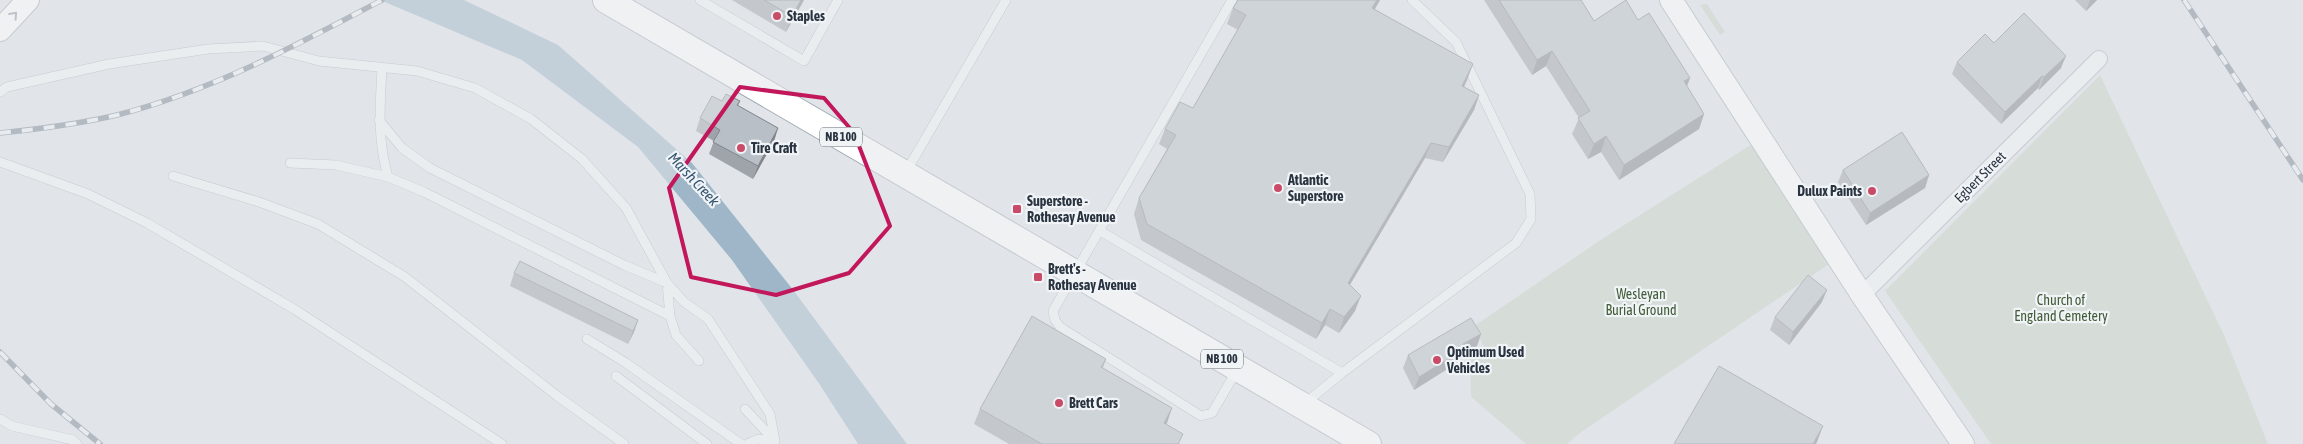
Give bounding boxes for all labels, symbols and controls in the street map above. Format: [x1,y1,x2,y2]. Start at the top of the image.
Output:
place label: Staples [787,8,825,24]
marker: Staples [771,10,783,22]
one-way arrow [8,11,17,20]
road number: NB 100 [820,128,862,146]
place label: Tire Craft [751,140,797,156]
marker: Tire Craft [735,142,747,154]
street label: Egbert Street [1951,148,2009,206]
water label: Marsh Creek [665,149,723,209]
place label: Atlantic Superstore [1287,172,1344,204]
marker: Atlantic Superstore [1272,182,1284,194]
place label: Dulux Paints [1797,183,1862,199]
marker: Dulux Paints [1866,185,1878,197]
place label: Superstore - Rothesay Avenue [1027,193,1116,225]
marker: Superstore - Rothesay Avenue [1011,203,1023,215]
place label: Brett's - Rothesay Avenue [1048,261,1137,293]
marker: Brett's - Rothesay Avenue [1032,271,1044,283]
park label: Wesleyan Burial Ground [1605,286,1677,318]
park label: Church of England Cemetery [2014,292,2108,324]
place label: Optimum Used Vehicles [1446,344,1524,376]
road number: NB 100 [1201,349,1243,368]
marker: Optimum Used Vehicles [1431,354,1443,366]
place label: Brett Cars [1069,395,1118,411]
marker: Brett Cars [1053,397,1065,409]

